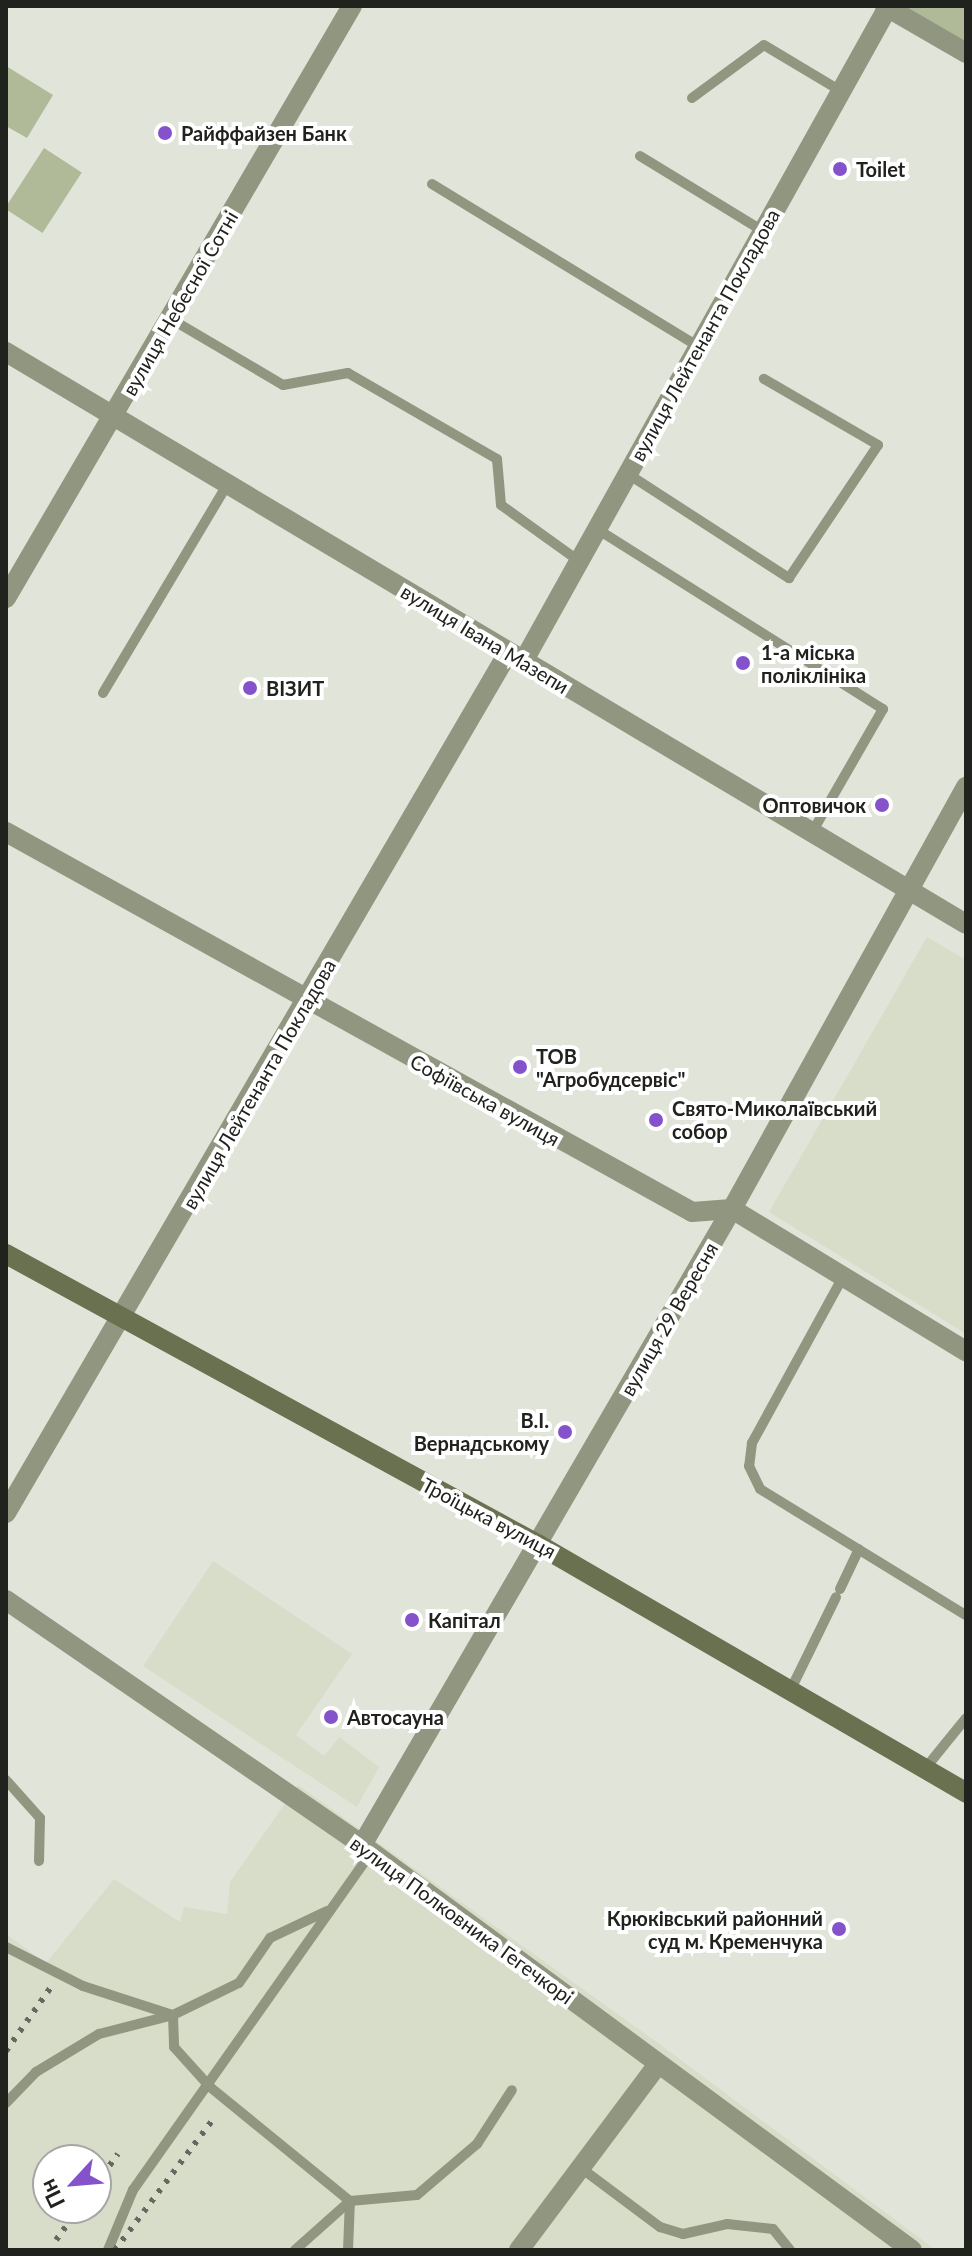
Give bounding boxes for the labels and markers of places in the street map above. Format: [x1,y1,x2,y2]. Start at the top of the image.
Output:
place label: Райффайзен Банк [181,121,347,145]
marker: Райффайзен Банк [156,124,174,142]
place label: Toilet [856,157,905,181]
marker: Toilet [831,160,849,178]
place label: 1-а міська поліклініка [761,640,866,687]
marker: 1-а міська поліклініка [732,652,754,674]
place label: ВІЗИТ [266,676,324,700]
marker: ВІЗИТ [241,679,259,697]
place label: Оптовичок [763,793,866,817]
marker: Оптовичок [873,796,891,814]
place label: ТОВ "Агробудсервіс" [536,1044,685,1091]
marker: ТОВ "Агробудсервіс" [511,1058,529,1076]
place label: Свято-Миколаївський собор [672,1096,877,1143]
marker: Свято-Миколаївський собор [647,1111,665,1129]
place label: В.І. Вернадському [414,1408,549,1455]
marker: В.І. Вернадському [556,1423,574,1441]
place label: Капітал [428,1608,501,1632]
marker: Капітал [403,1611,421,1629]
place label: Автосауна [347,1705,444,1729]
marker: Автосауна [322,1708,340,1726]
place label: Крюківський районний суд м. Кременчука [607,1906,823,1953]
marker: Крюківський районний суд м. Кременчука [830,1920,848,1938]

